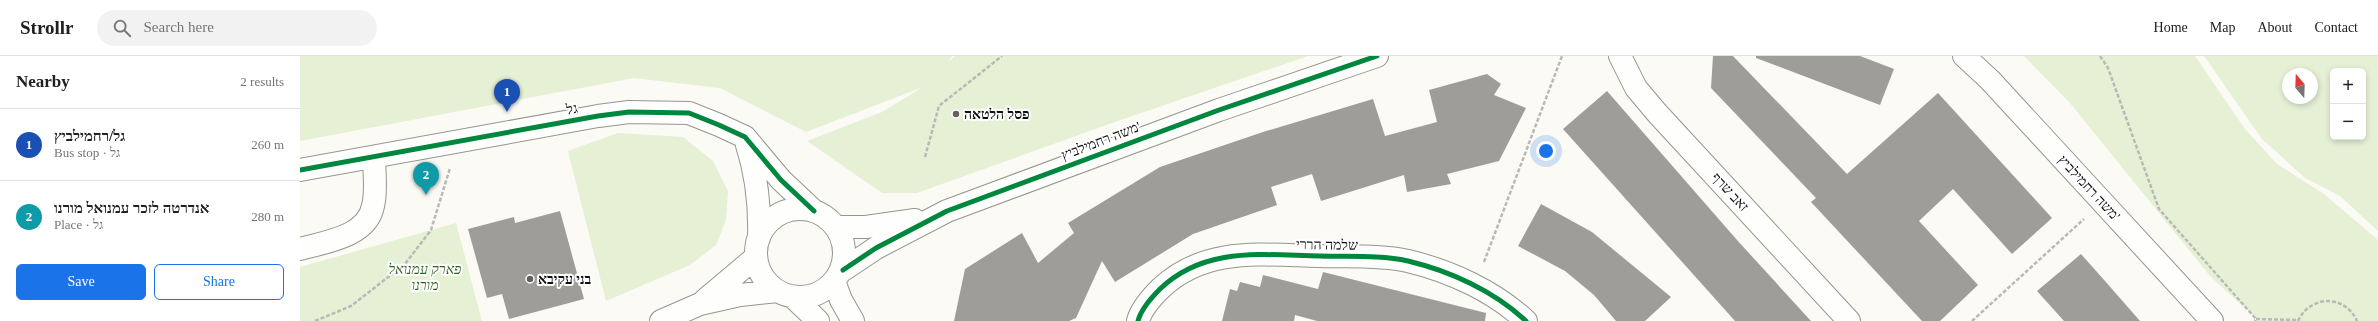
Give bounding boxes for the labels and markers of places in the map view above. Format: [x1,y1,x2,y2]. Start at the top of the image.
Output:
pin: 1 [494,79,520,112]
place label: פסל הלטאה [964,107,1030,122]
marker: פסל הלטאה [951,109,961,119]
pin: 2 [413,162,439,195]
place label: בני עקיבא [538,272,592,287]
marker: בני עקיבא [525,274,535,284]

